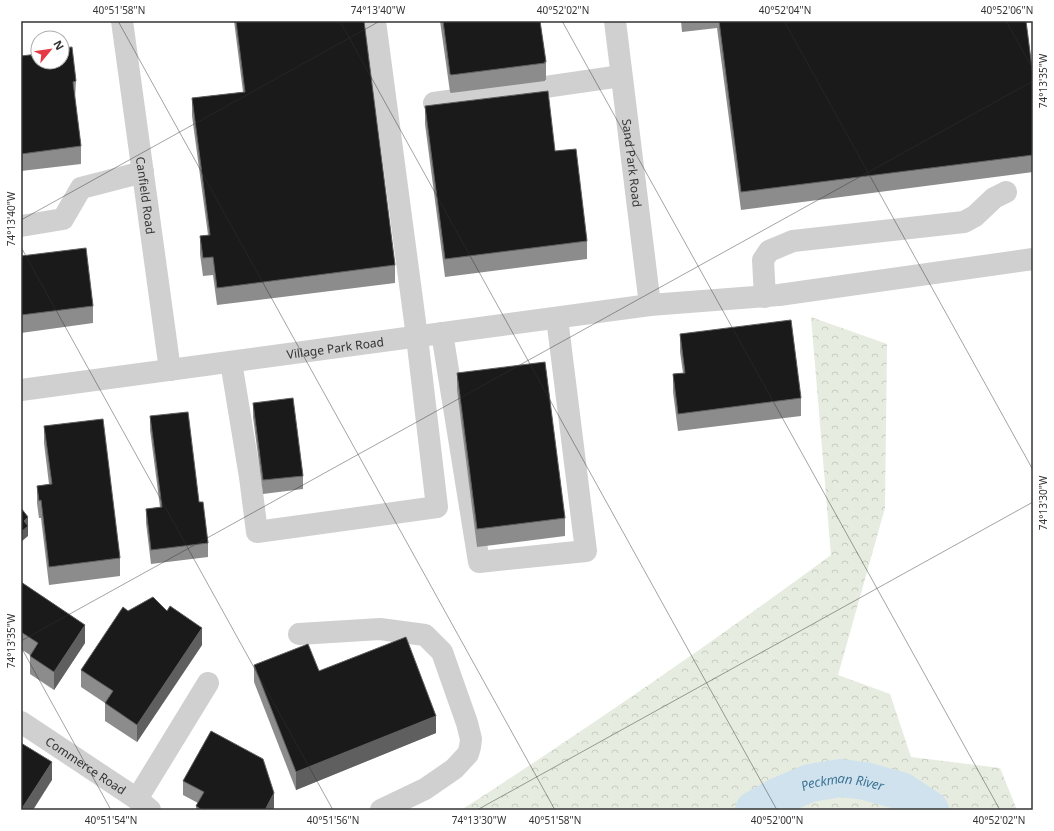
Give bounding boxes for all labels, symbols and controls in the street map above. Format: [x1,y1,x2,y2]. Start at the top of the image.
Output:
text: 40°51'58"N [93,3,145,17]
text: 74°13'40"W [351,3,406,17]
text: 40°52'02"N [537,3,589,17]
text: 40°52'04"N [759,3,811,17]
text: 40°52'06"N [981,3,1033,17]
north arrow [30,30,70,70]
text: N [50,37,68,52]
text: 74°13'35"W [1036,53,1050,108]
street label: Sand Park Road [619,118,646,208]
street label: Canfield Road [132,155,160,235]
text: 74°13'40"W [4,191,18,246]
street label: Village Park Road [285,333,385,363]
text: 74°13'30"W [1036,475,1050,530]
text: 74°13'35"W [4,613,18,668]
street label: Commerce Road [42,732,130,798]
water label: Peckman River [798,769,887,795]
text: 40°51'54"N [85,813,137,827]
text: 40°51'56"N [307,813,359,827]
text: 74°13'30"W [452,813,507,827]
text: 40°51'58"N [529,813,581,827]
text: 40°52'00"N [751,813,803,827]
text: 40°52'02"N [973,813,1025,827]

